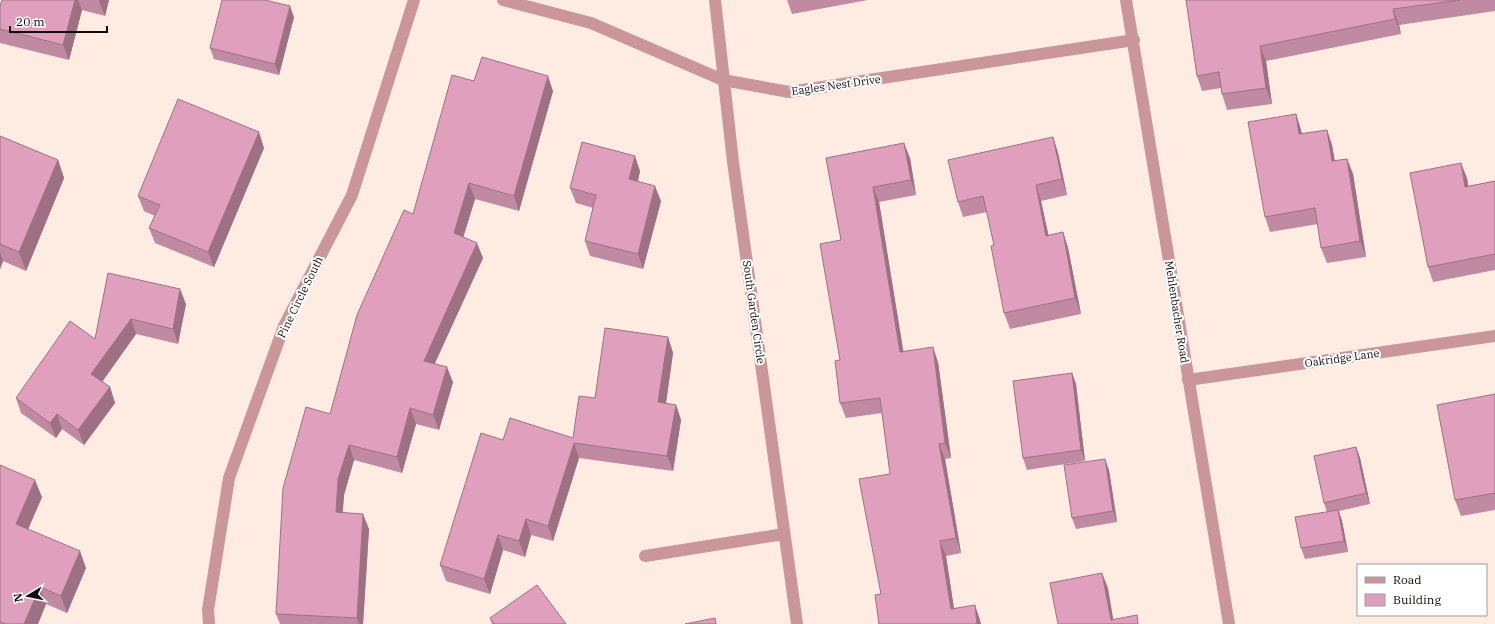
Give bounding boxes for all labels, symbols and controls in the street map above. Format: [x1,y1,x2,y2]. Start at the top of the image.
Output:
scale bar [10,8,107,34]
text: 20 m [16,14,45,29]
street label: Eagles Nest Drive [790,72,882,98]
street label: Pine Circle South [274,254,326,340]
street label: South Garden Circle [740,259,768,365]
street label: Mehlenbacher Road [1162,260,1192,364]
street label: Oakridge Lane [1304,346,1380,370]
legend [1357,564,1487,616]
text: Road [1393,572,1422,587]
north arrow [8,576,48,616]
text: N [10,592,26,603]
text: Building [1393,592,1441,607]

